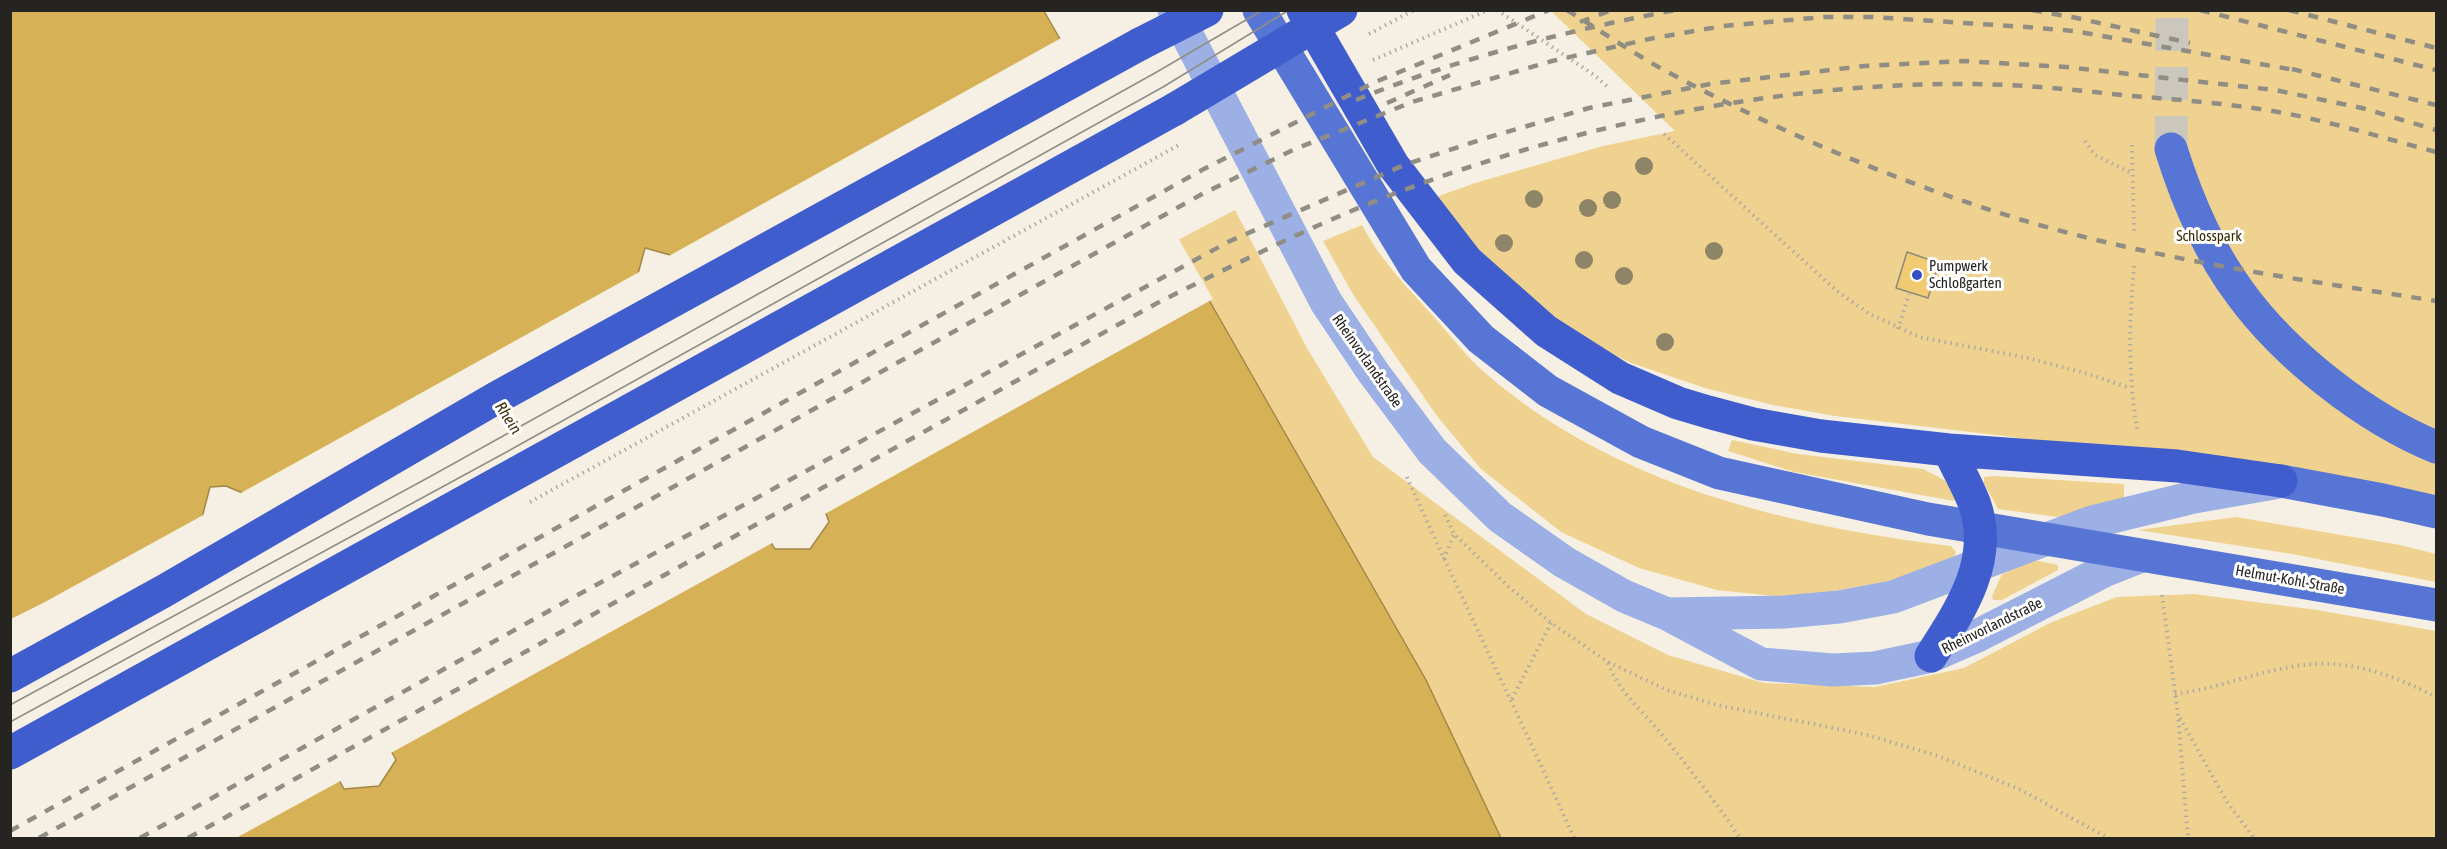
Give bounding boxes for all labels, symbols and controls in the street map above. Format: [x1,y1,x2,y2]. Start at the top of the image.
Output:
park label: Schlosspark [2176,227,2242,245]
place label: Pumpwerk Schloßgarten [1929,257,2002,292]
marker: Pumpwerk Schloßgarten [1910,268,1924,282]
street label: Rheinvorlandstraße [1328,311,1406,411]
water label: Rhein [491,398,525,438]
street label: Helmut-Kohl-Straße [2234,562,2346,598]
street label: Rheinvorlandstraße [1939,594,2045,658]

